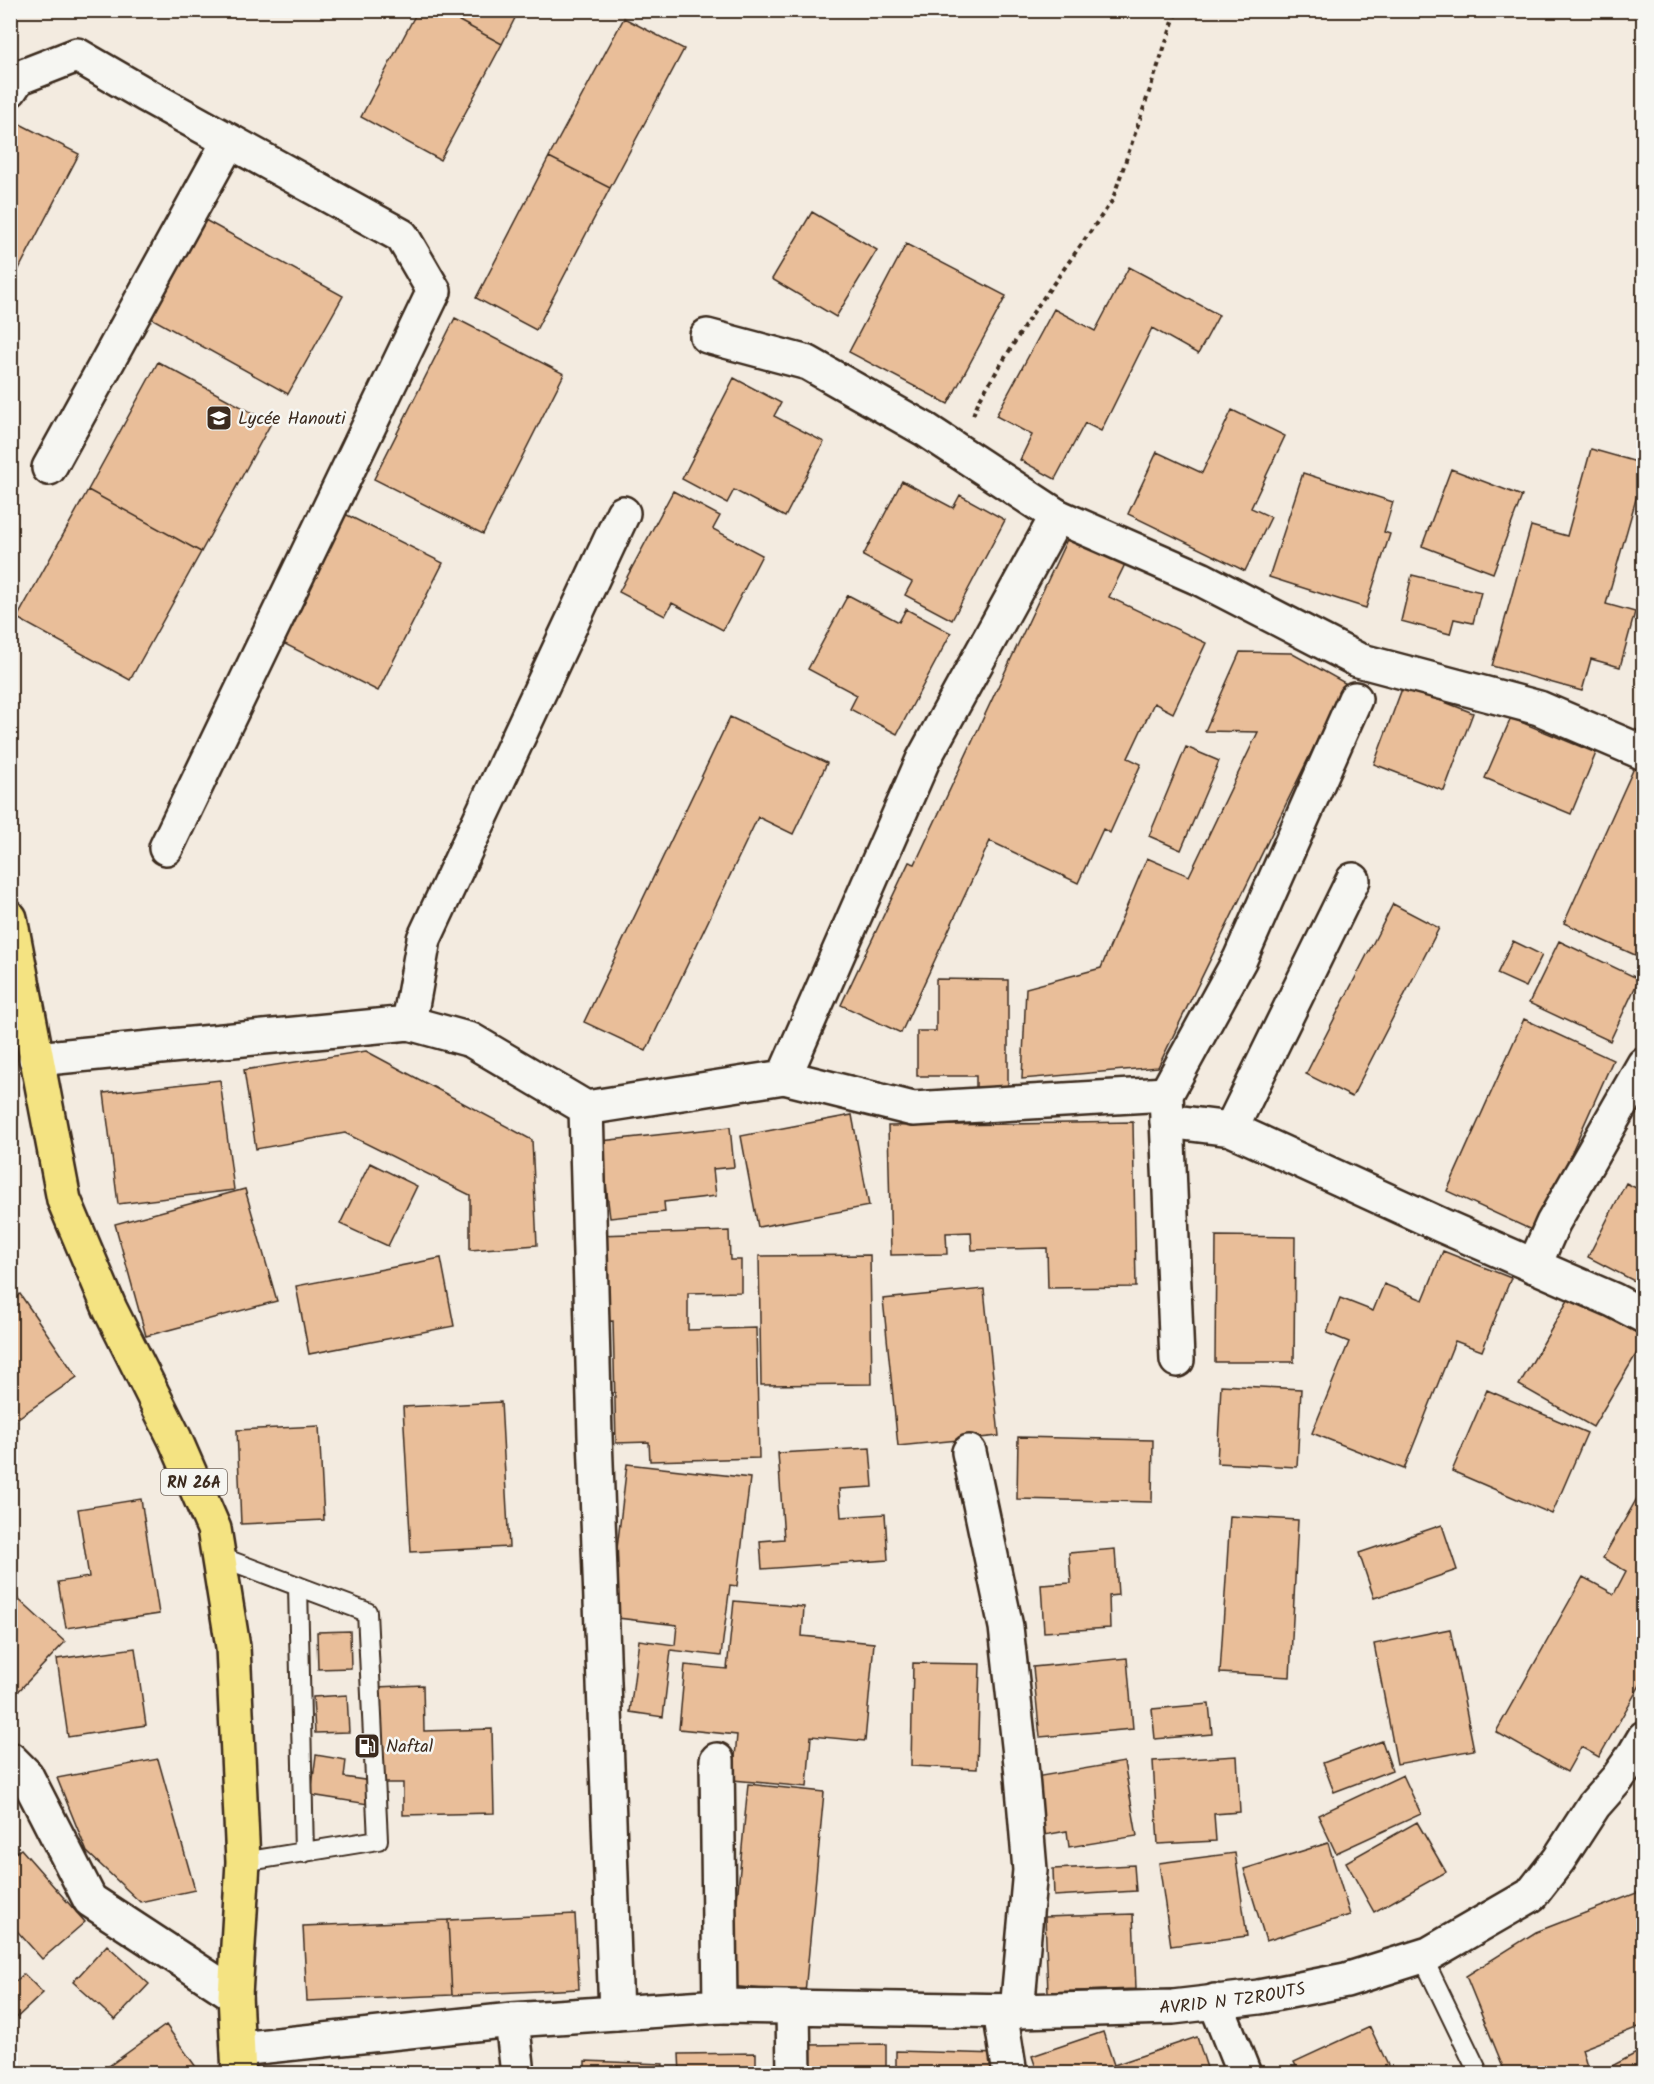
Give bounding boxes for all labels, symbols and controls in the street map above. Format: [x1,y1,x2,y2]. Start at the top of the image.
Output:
school or university icon: Lycée Hanouti [204,403,234,433]
place label: Lycée Hanouti [238,405,346,434]
road number: RN 26A [161,1469,227,1495]
fuel station icon: Naftal [352,1731,382,1761]
place label: Naftal [386,1733,434,1762]
street label: AVRID N TZROUTS [1159,1975,1309,2023]

